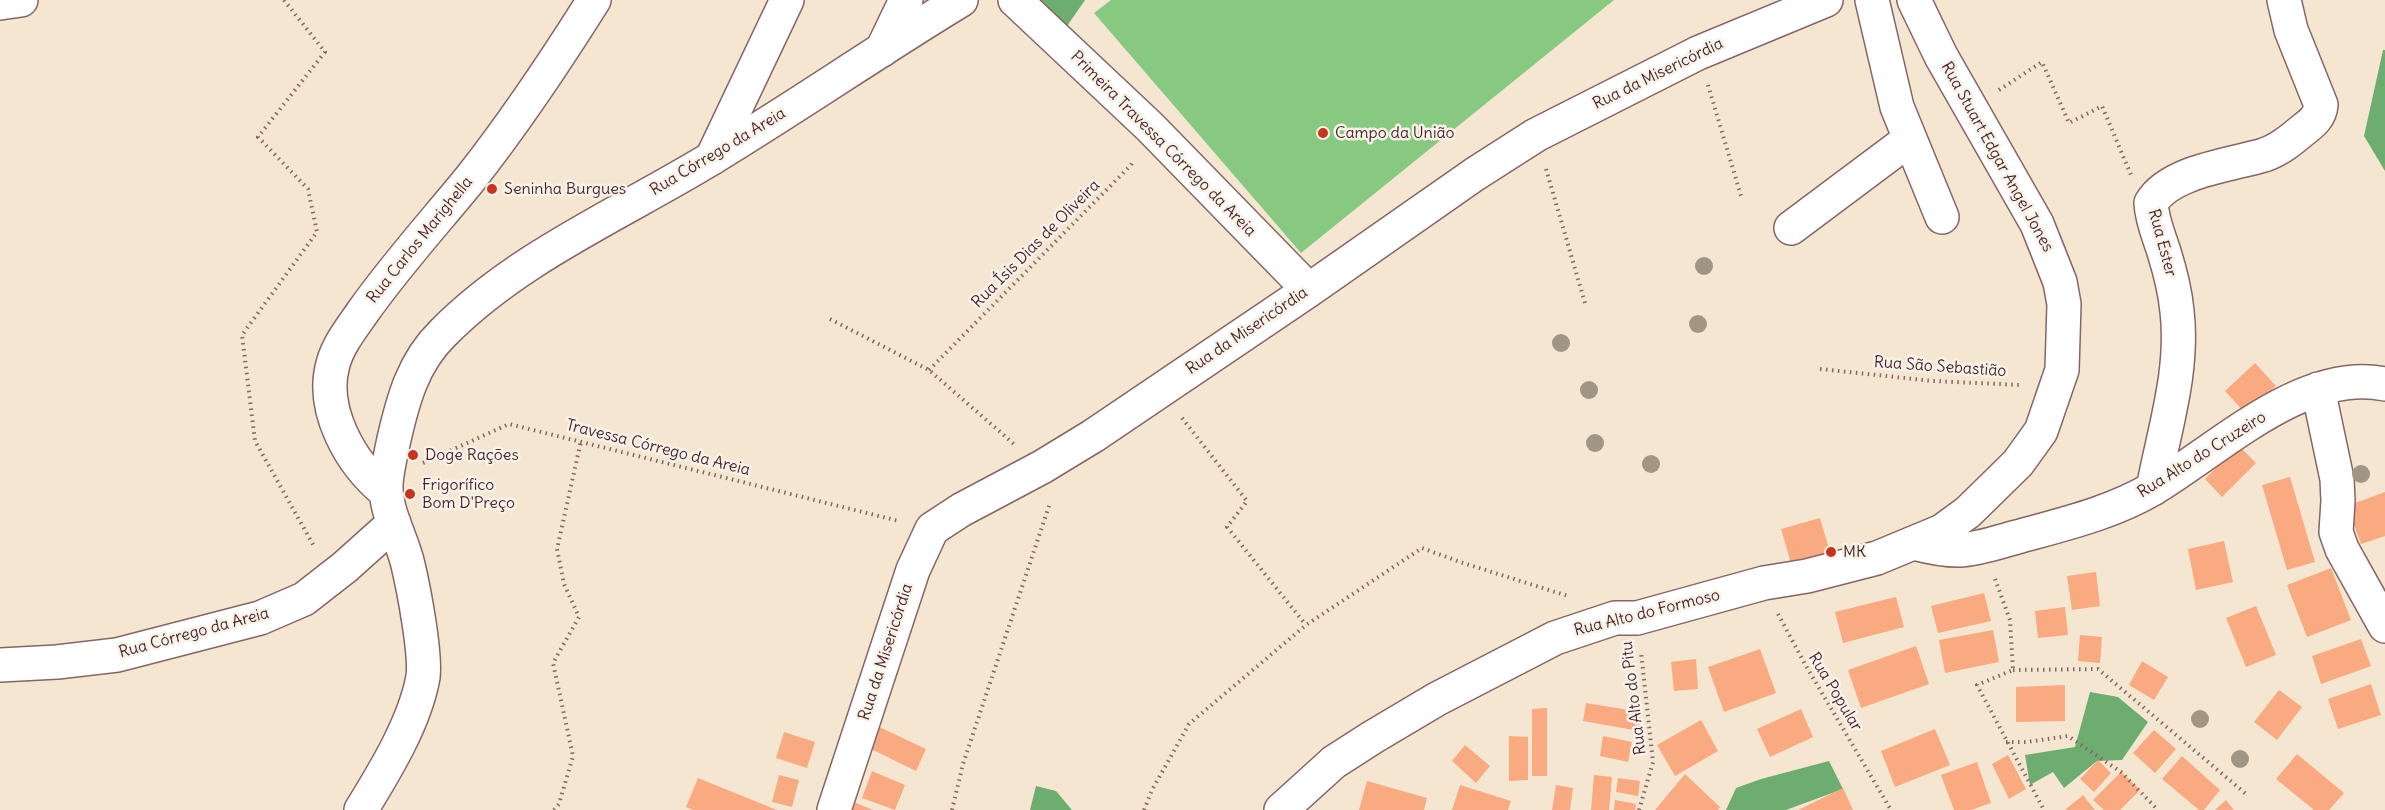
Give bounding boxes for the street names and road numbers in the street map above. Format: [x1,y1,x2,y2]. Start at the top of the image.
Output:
street label: Rua da Misericórdia [1590,34,1726,114]
street label: Primeira Travessa Córrego da Areia [1066,47,1260,241]
street label: Rua Stuart Edgar Angel Jones [1937,59,2057,255]
street label: Rua Córrego da Areia [647,104,789,200]
street label: Rua Carlos Marighella [363,173,477,307]
street label: Rua Ísis Dias de Oliveira [968,176,1104,312]
street label: Rua Ester [2144,207,2180,279]
street label: Rua da Misericórdia [1183,283,1311,379]
street label: Rua São Sebastião [1873,353,2007,381]
street label: Rua Alto do Cruzeiro [2134,408,2270,502]
street label: Travessa Córrego da Areia [564,416,752,480]
street label: Rua da Misericórdia [855,581,917,723]
street label: Rua Alto do Formoso [1572,586,1722,640]
street label: Rua Córrego da Areia [117,604,271,662]
street label: Rua Alto do Pitu [1617,640,1651,756]
street label: Rua Popular [1804,649,1866,735]

